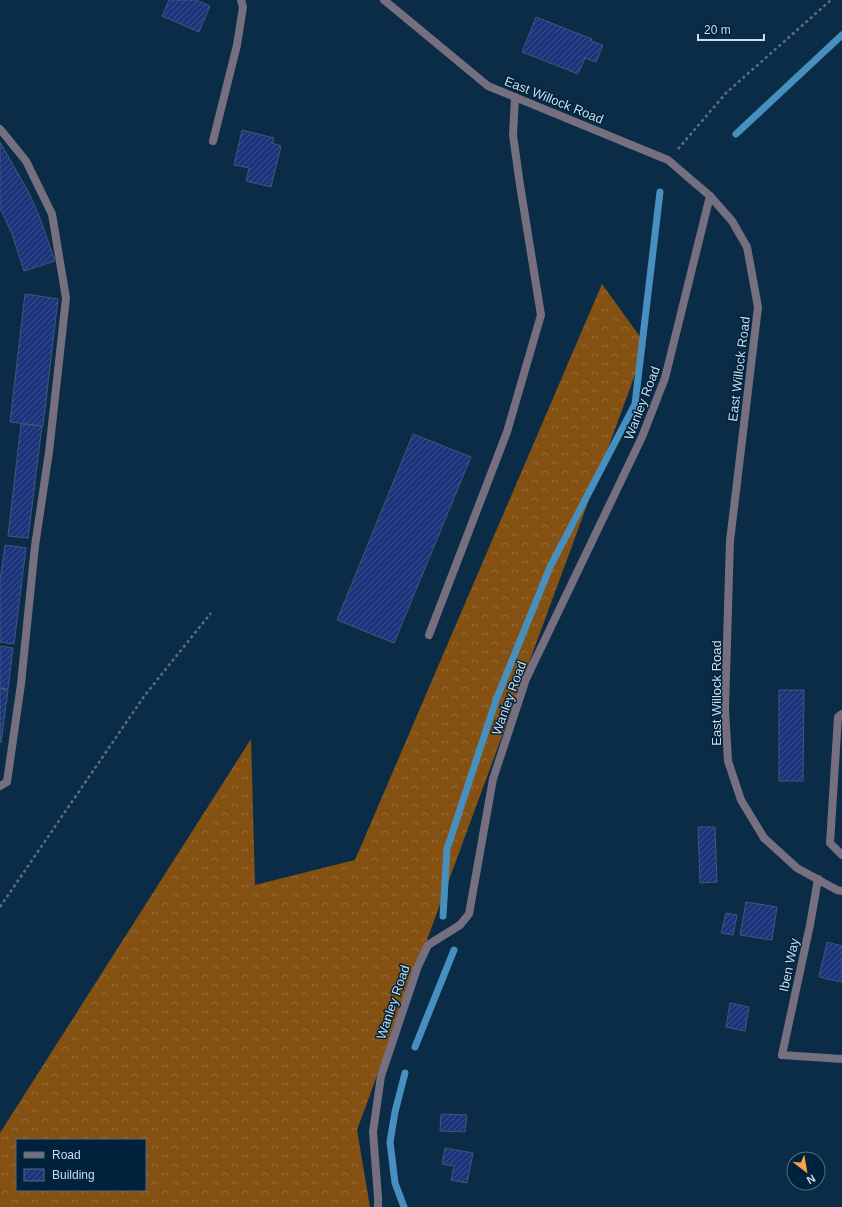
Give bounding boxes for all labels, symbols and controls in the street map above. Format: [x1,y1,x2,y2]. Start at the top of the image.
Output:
scale bar [698,16,764,42]
text: 20 m [704,23,731,37]
street label: East Willock Road [502,73,606,127]
street label: East Willock Road [725,316,753,422]
street label: Wanley Road [621,364,663,442]
street label: East Willock Road [709,640,724,746]
street label: Wanley Road [489,659,529,737]
street label: Iben Way [776,936,802,993]
street label: Wanley Road [373,963,413,1041]
legend [16,1139,146,1191]
text: Road [52,1148,81,1162]
north arrow [786,1151,826,1191]
text: Building [52,1168,95,1182]
text: N [805,1172,818,1187]

